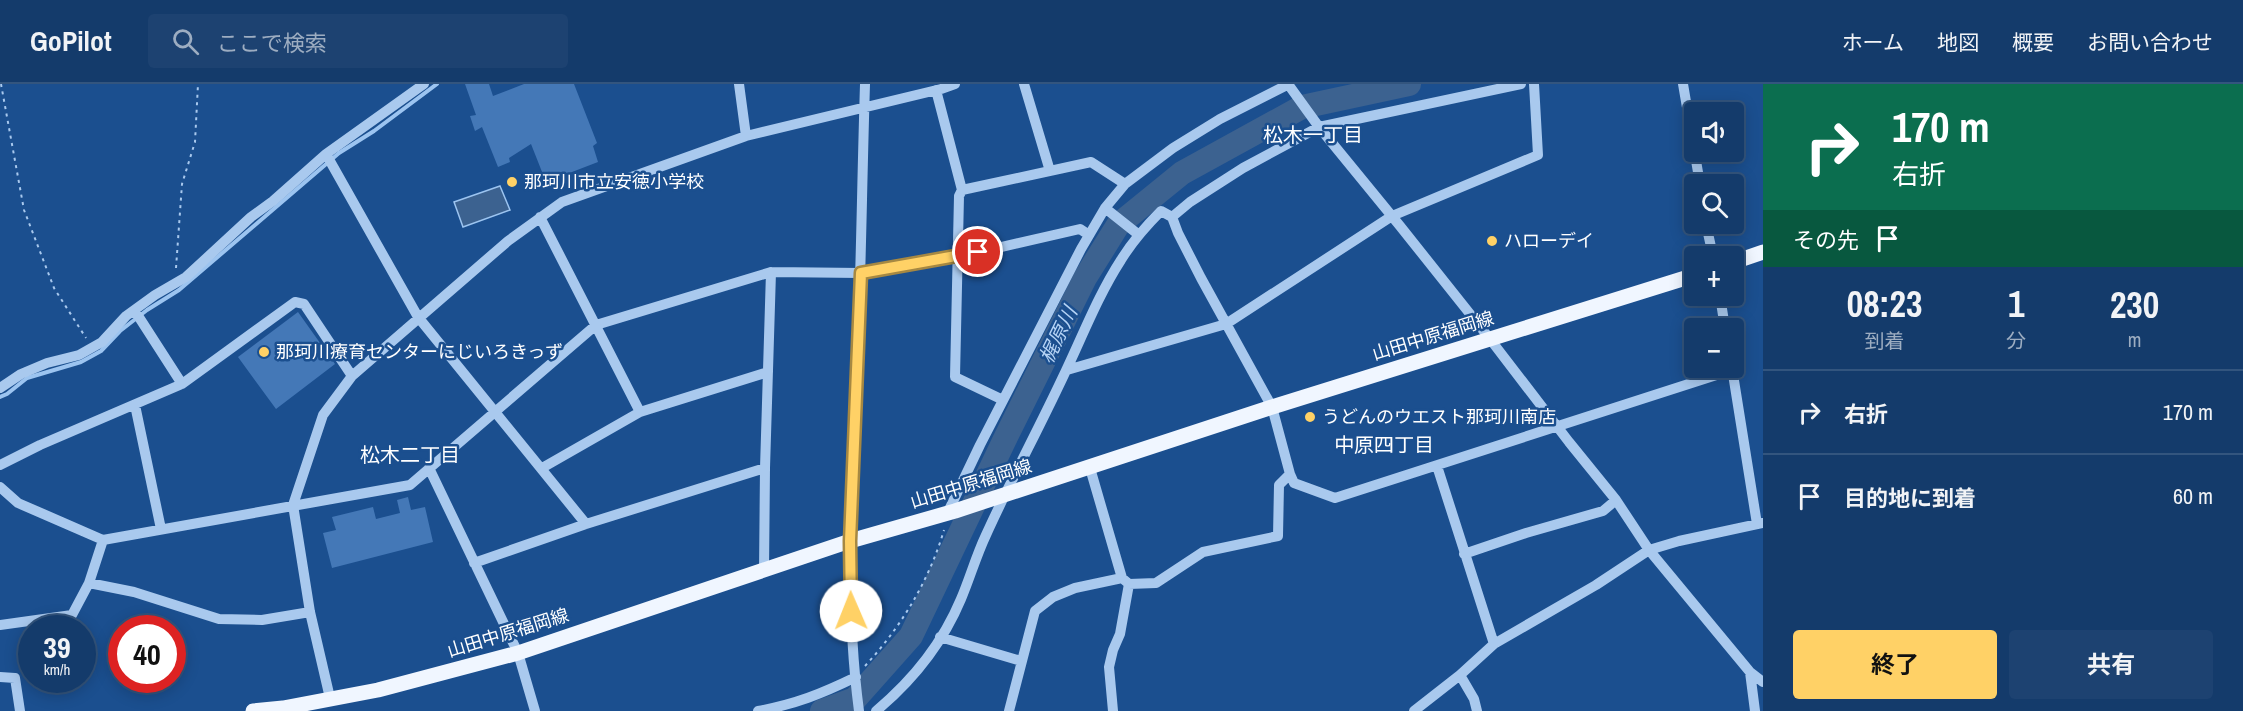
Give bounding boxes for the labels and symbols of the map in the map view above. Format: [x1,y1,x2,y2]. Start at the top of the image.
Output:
district label: 松木一丁目 [1263,121,1363,148]
place label: 那珂川市立安徳小学校 [524,169,704,194]
marker: 那珂川市立安徳小学校 [505,175,519,189]
pin [952,226,1003,277]
place label: ハローデイ [1504,228,1594,253]
marker: ハローデイ [1485,234,1499,248]
water label: 梶原川 [1032,300,1084,368]
street label: 山田中原福岡線 [1369,305,1497,366]
place label: 那珂川療育センターにじいろきっず [276,339,563,364]
marker: 那珂川療育センターにじいろきっず [257,345,271,359]
place label: うどんのウエスト那珂川南店 [1322,404,1556,429]
marker: うどんのウエスト那珂川南店 [1303,410,1317,424]
district label: 中原四丁目 [1334,431,1434,458]
district label: 松木二丁目 [360,441,460,468]
street label: 山田中原福岡線 [907,453,1035,514]
position arrow [819,579,883,643]
street label: 山田中原福岡線 [444,602,572,663]
speed limit sign: 40 [108,615,186,693]

